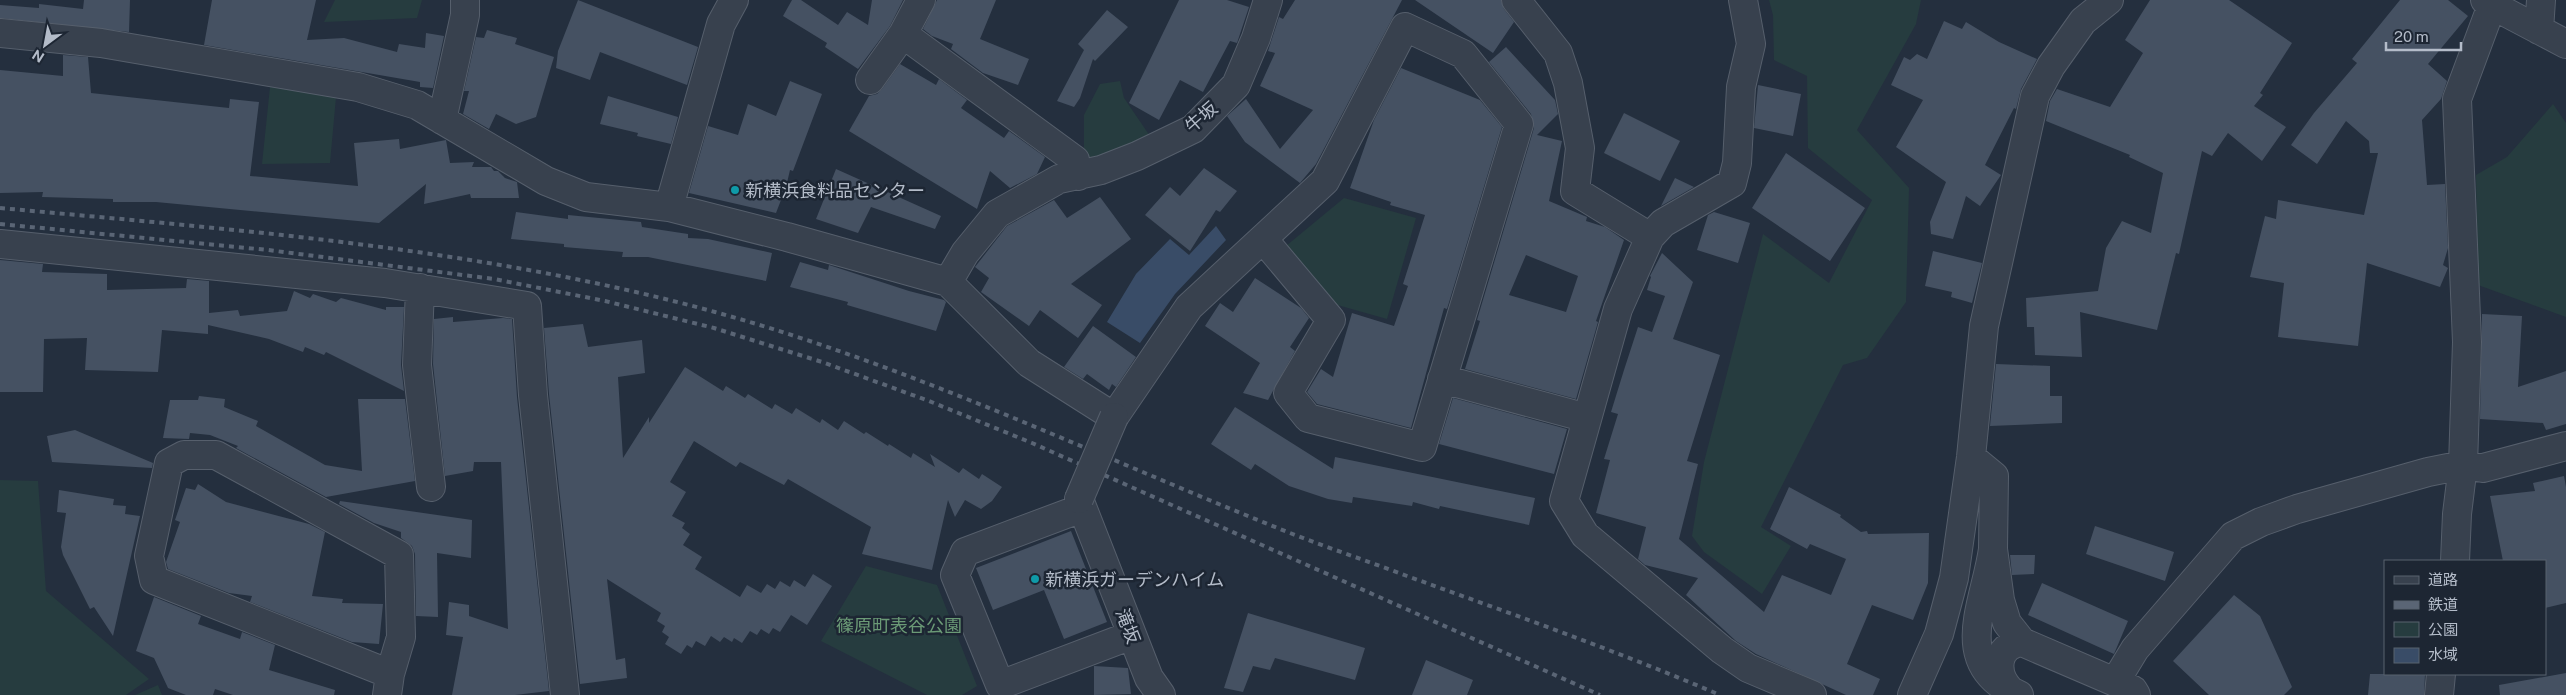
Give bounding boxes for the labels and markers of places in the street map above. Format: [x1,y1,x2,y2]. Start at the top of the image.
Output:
place label: 新横浜食料品センター [745,180,925,201]
marker: 新横浜食料品センター [729,184,741,196]
place label: 新横浜ガーデンハイム [1045,569,1224,590]
marker: 新横浜ガーデンハイム [1029,573,1041,585]

